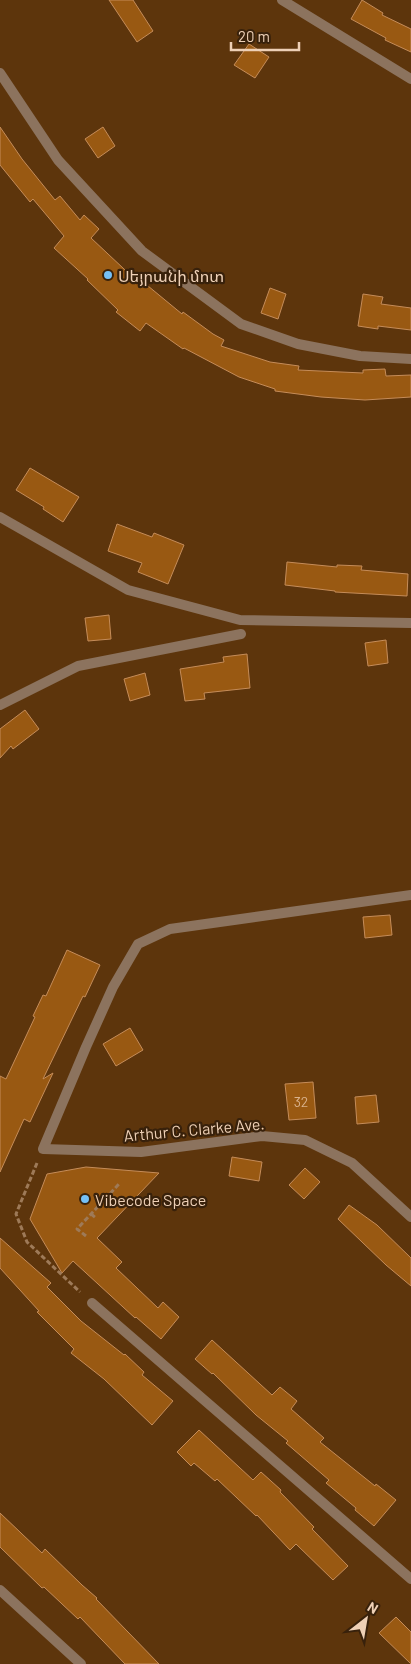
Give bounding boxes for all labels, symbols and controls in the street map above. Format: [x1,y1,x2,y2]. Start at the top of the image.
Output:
scale bar [231,20,298,52]
text: 20 m [238,27,270,45]
place label: Սեյրանի մոտ [118,266,224,286]
marker: Սեյրանի մոտ [102,269,114,281]
house number: 32 [294,1093,308,1110]
street label: Arthur C. Clarke Ave. [123,1113,265,1145]
place label: Vibecode Space [95,1190,206,1209]
marker: Vibecode Space [79,1193,91,1205]
north arrow [341,1594,391,1644]
text: N [365,1598,381,1617]

